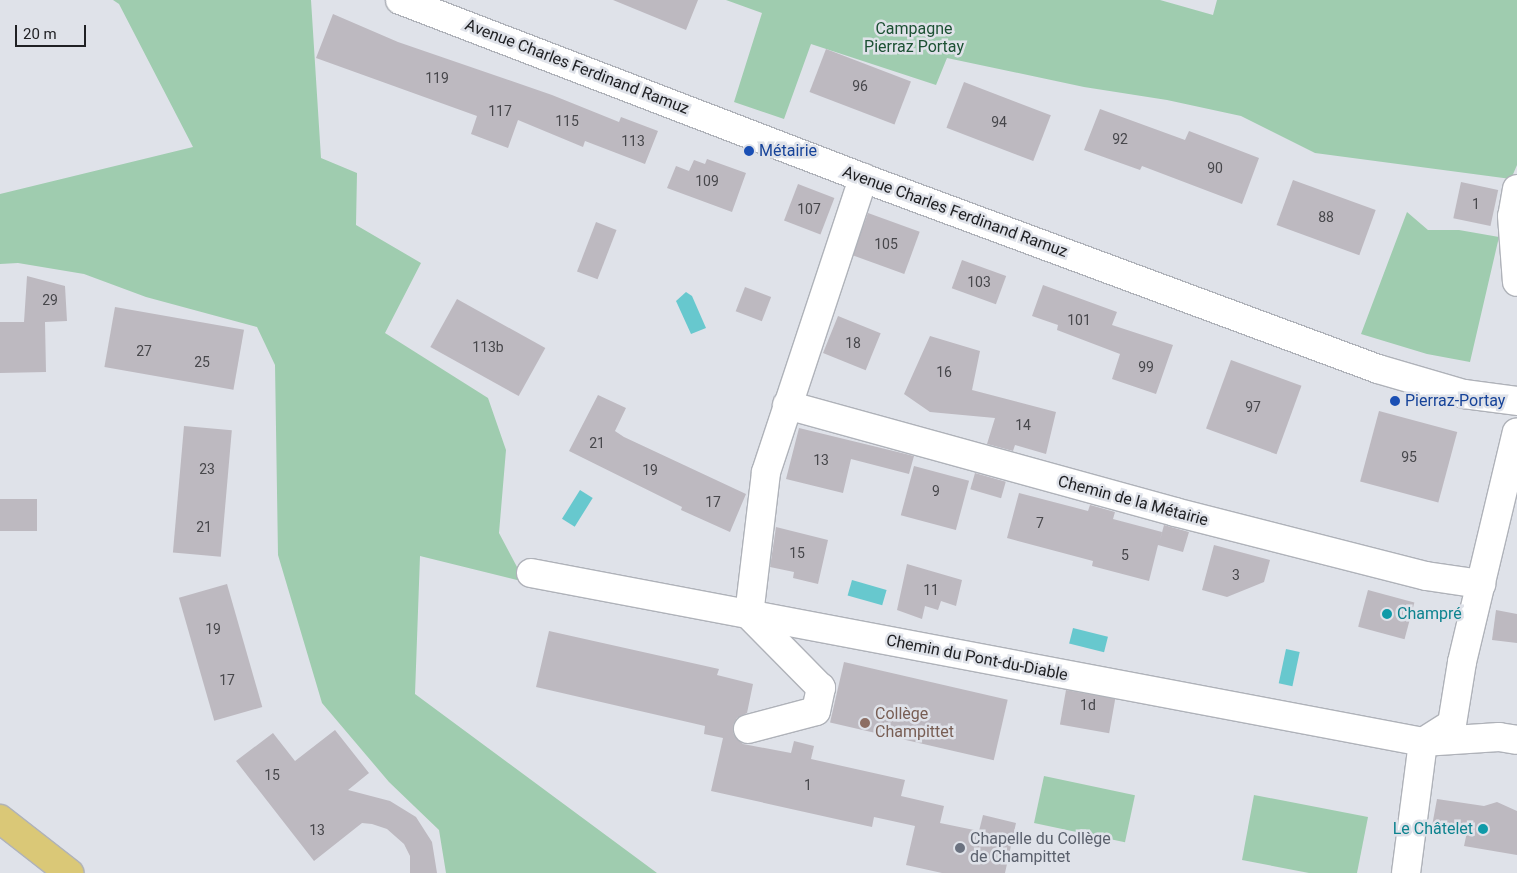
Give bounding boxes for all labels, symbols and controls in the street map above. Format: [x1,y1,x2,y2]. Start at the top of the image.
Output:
scale bar [18,15,89,47]
street label: Avenue Charles Ferdinand Ramuz [462,15,692,119]
park label: Campagne Pierraz Portay [864,19,964,57]
text: 20 m [23,25,57,43]
house number: 119 [425,70,449,86]
house number: 96 [852,78,868,94]
house number: 117 [488,103,512,119]
house number: 115 [555,113,579,129]
house number: 94 [991,114,1007,130]
house number: 92 [1112,131,1128,147]
house number: 113 [621,133,645,149]
place label: Métairie [759,141,817,161]
marker: Métairie [743,145,755,157]
house number: 90 [1207,160,1223,176]
street label: Avenue Charles Ferdinand Ramuz [840,162,1070,262]
house number: 109 [695,173,719,189]
house number: 1 [1472,196,1480,212]
house number: 107 [797,201,821,217]
house number: 88 [1318,209,1334,225]
house number: 105 [874,236,898,252]
house number: 103 [967,274,991,290]
house number: 29 [42,292,58,308]
house number: 101 [1067,312,1091,328]
house number: 18 [845,335,861,351]
house number: 113b [472,339,504,355]
house number: 27 [136,343,152,359]
house number: 25 [194,354,210,370]
house number: 99 [1138,359,1154,375]
house number: 16 [936,364,952,380]
place label: Pierraz-Portay [1405,391,1505,411]
marker: Pierraz-Portay [1389,395,1401,407]
house number: 97 [1245,399,1261,415]
house number: 14 [1015,417,1031,433]
house number: 21 [589,435,605,451]
house number: 95 [1401,449,1417,465]
house number: 13 [813,452,829,468]
house number: 23 [199,461,215,477]
house number: 19 [642,462,658,478]
street label: Chemin de la Métairie [1056,472,1210,530]
house number: 9 [932,483,940,499]
house number: 17 [705,494,721,510]
house number: 7 [1036,515,1044,531]
house number: 21 [196,519,212,535]
house number: 15 [789,545,805,561]
house number: 5 [1121,547,1129,563]
house number: 3 [1232,567,1240,583]
house number: 11 [923,582,939,598]
place label: Champré [1397,604,1462,624]
marker: Champré [1381,608,1393,620]
house number: 19 [205,621,221,637]
street label: Chemin du Pont-du-Diable [885,631,1069,685]
house number: 17 [219,672,235,688]
house number: 1d [1080,697,1096,713]
place label: Collège Champittet [875,704,954,742]
marker: Collège Champittet [859,717,871,729]
house number: 15 [264,767,280,783]
house number: 1 [804,777,812,793]
place label: Le Châtelet [1393,819,1473,839]
house number: 13 [309,822,325,838]
marker: Le Châtelet [1477,823,1489,835]
place label: Chapelle du Collège de Champittet [970,829,1111,867]
marker: Chapelle du Collège de Champittet [954,842,966,854]

